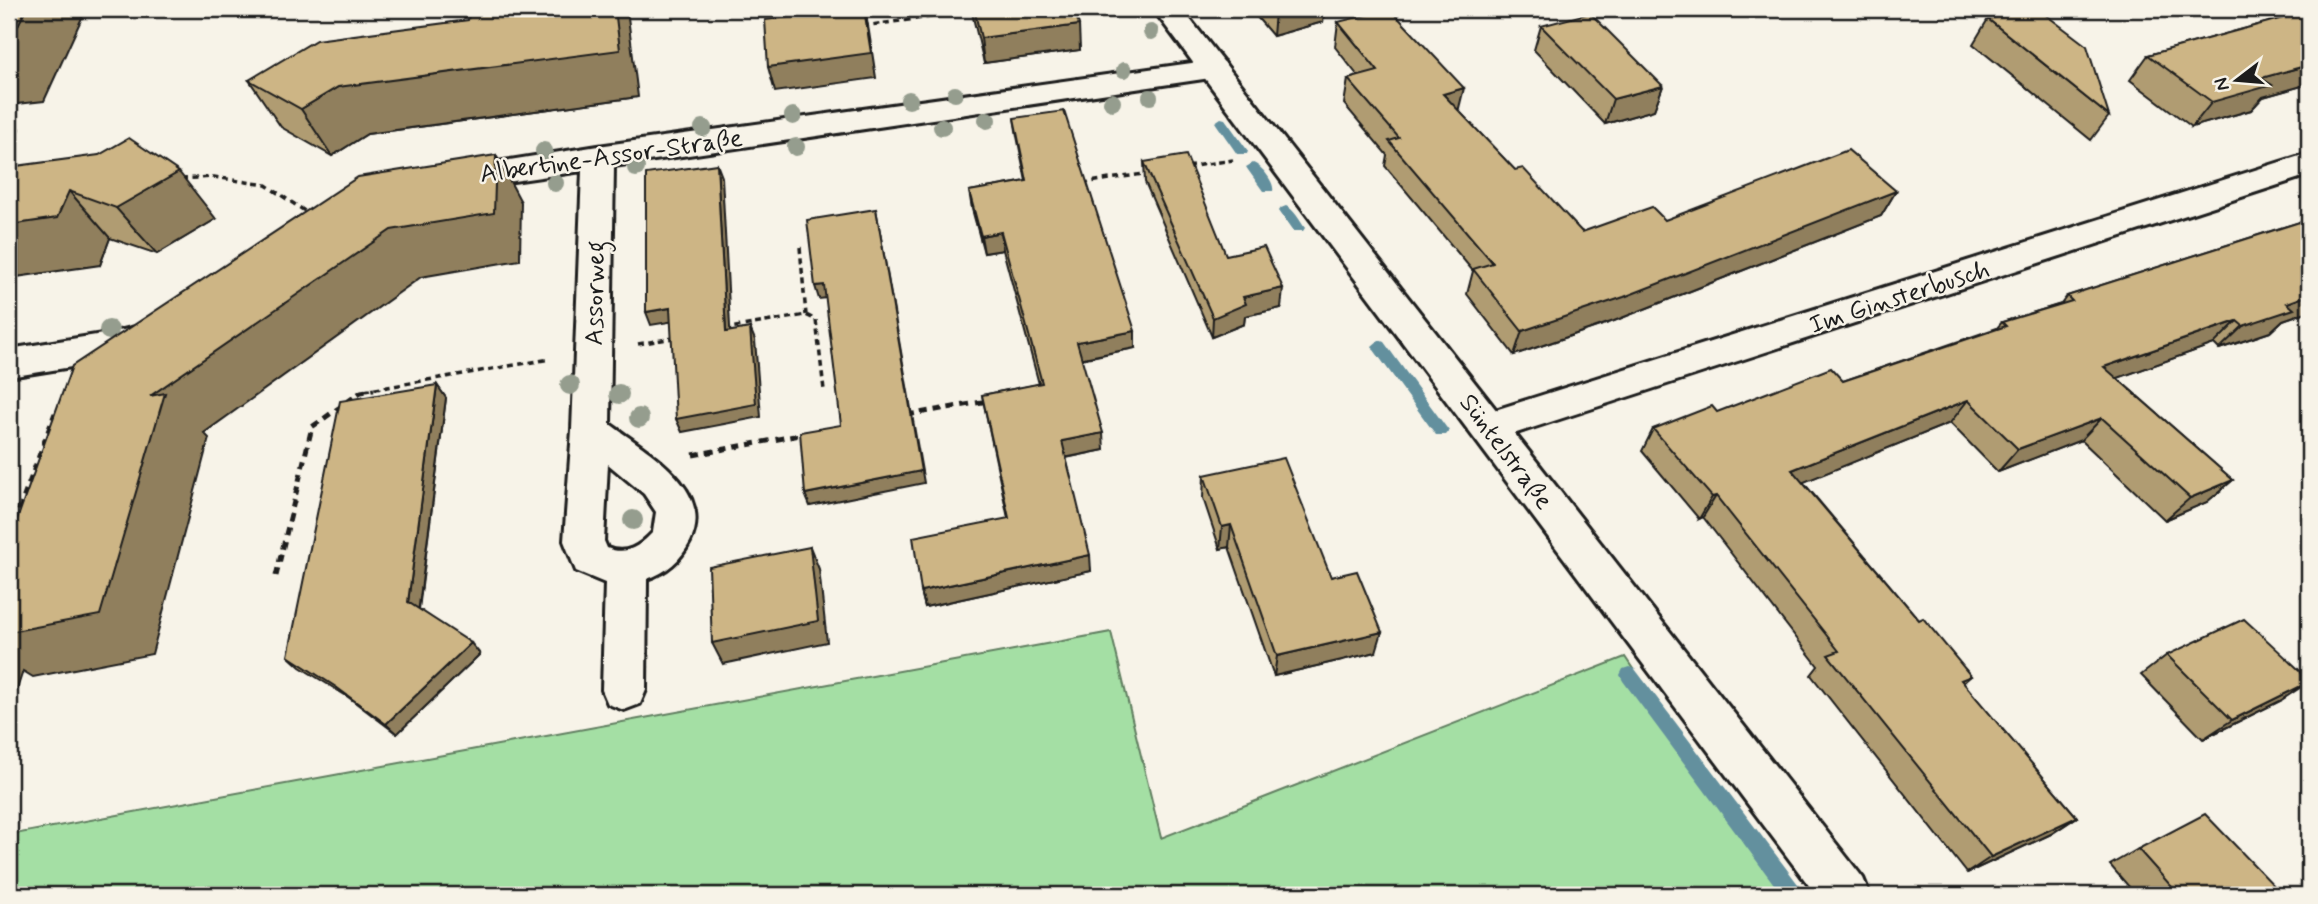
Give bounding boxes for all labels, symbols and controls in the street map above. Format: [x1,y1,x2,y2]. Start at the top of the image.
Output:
north arrow [2202,46,2272,116]
text: N [2208,75,2236,94]
street label: Albertine-Assor-Straße [478,122,745,192]
street label: Assorweg [578,240,617,346]
street label: Im Ginsterbusch [1805,253,1994,343]
street label: Süntelstraße [1451,387,1560,517]

